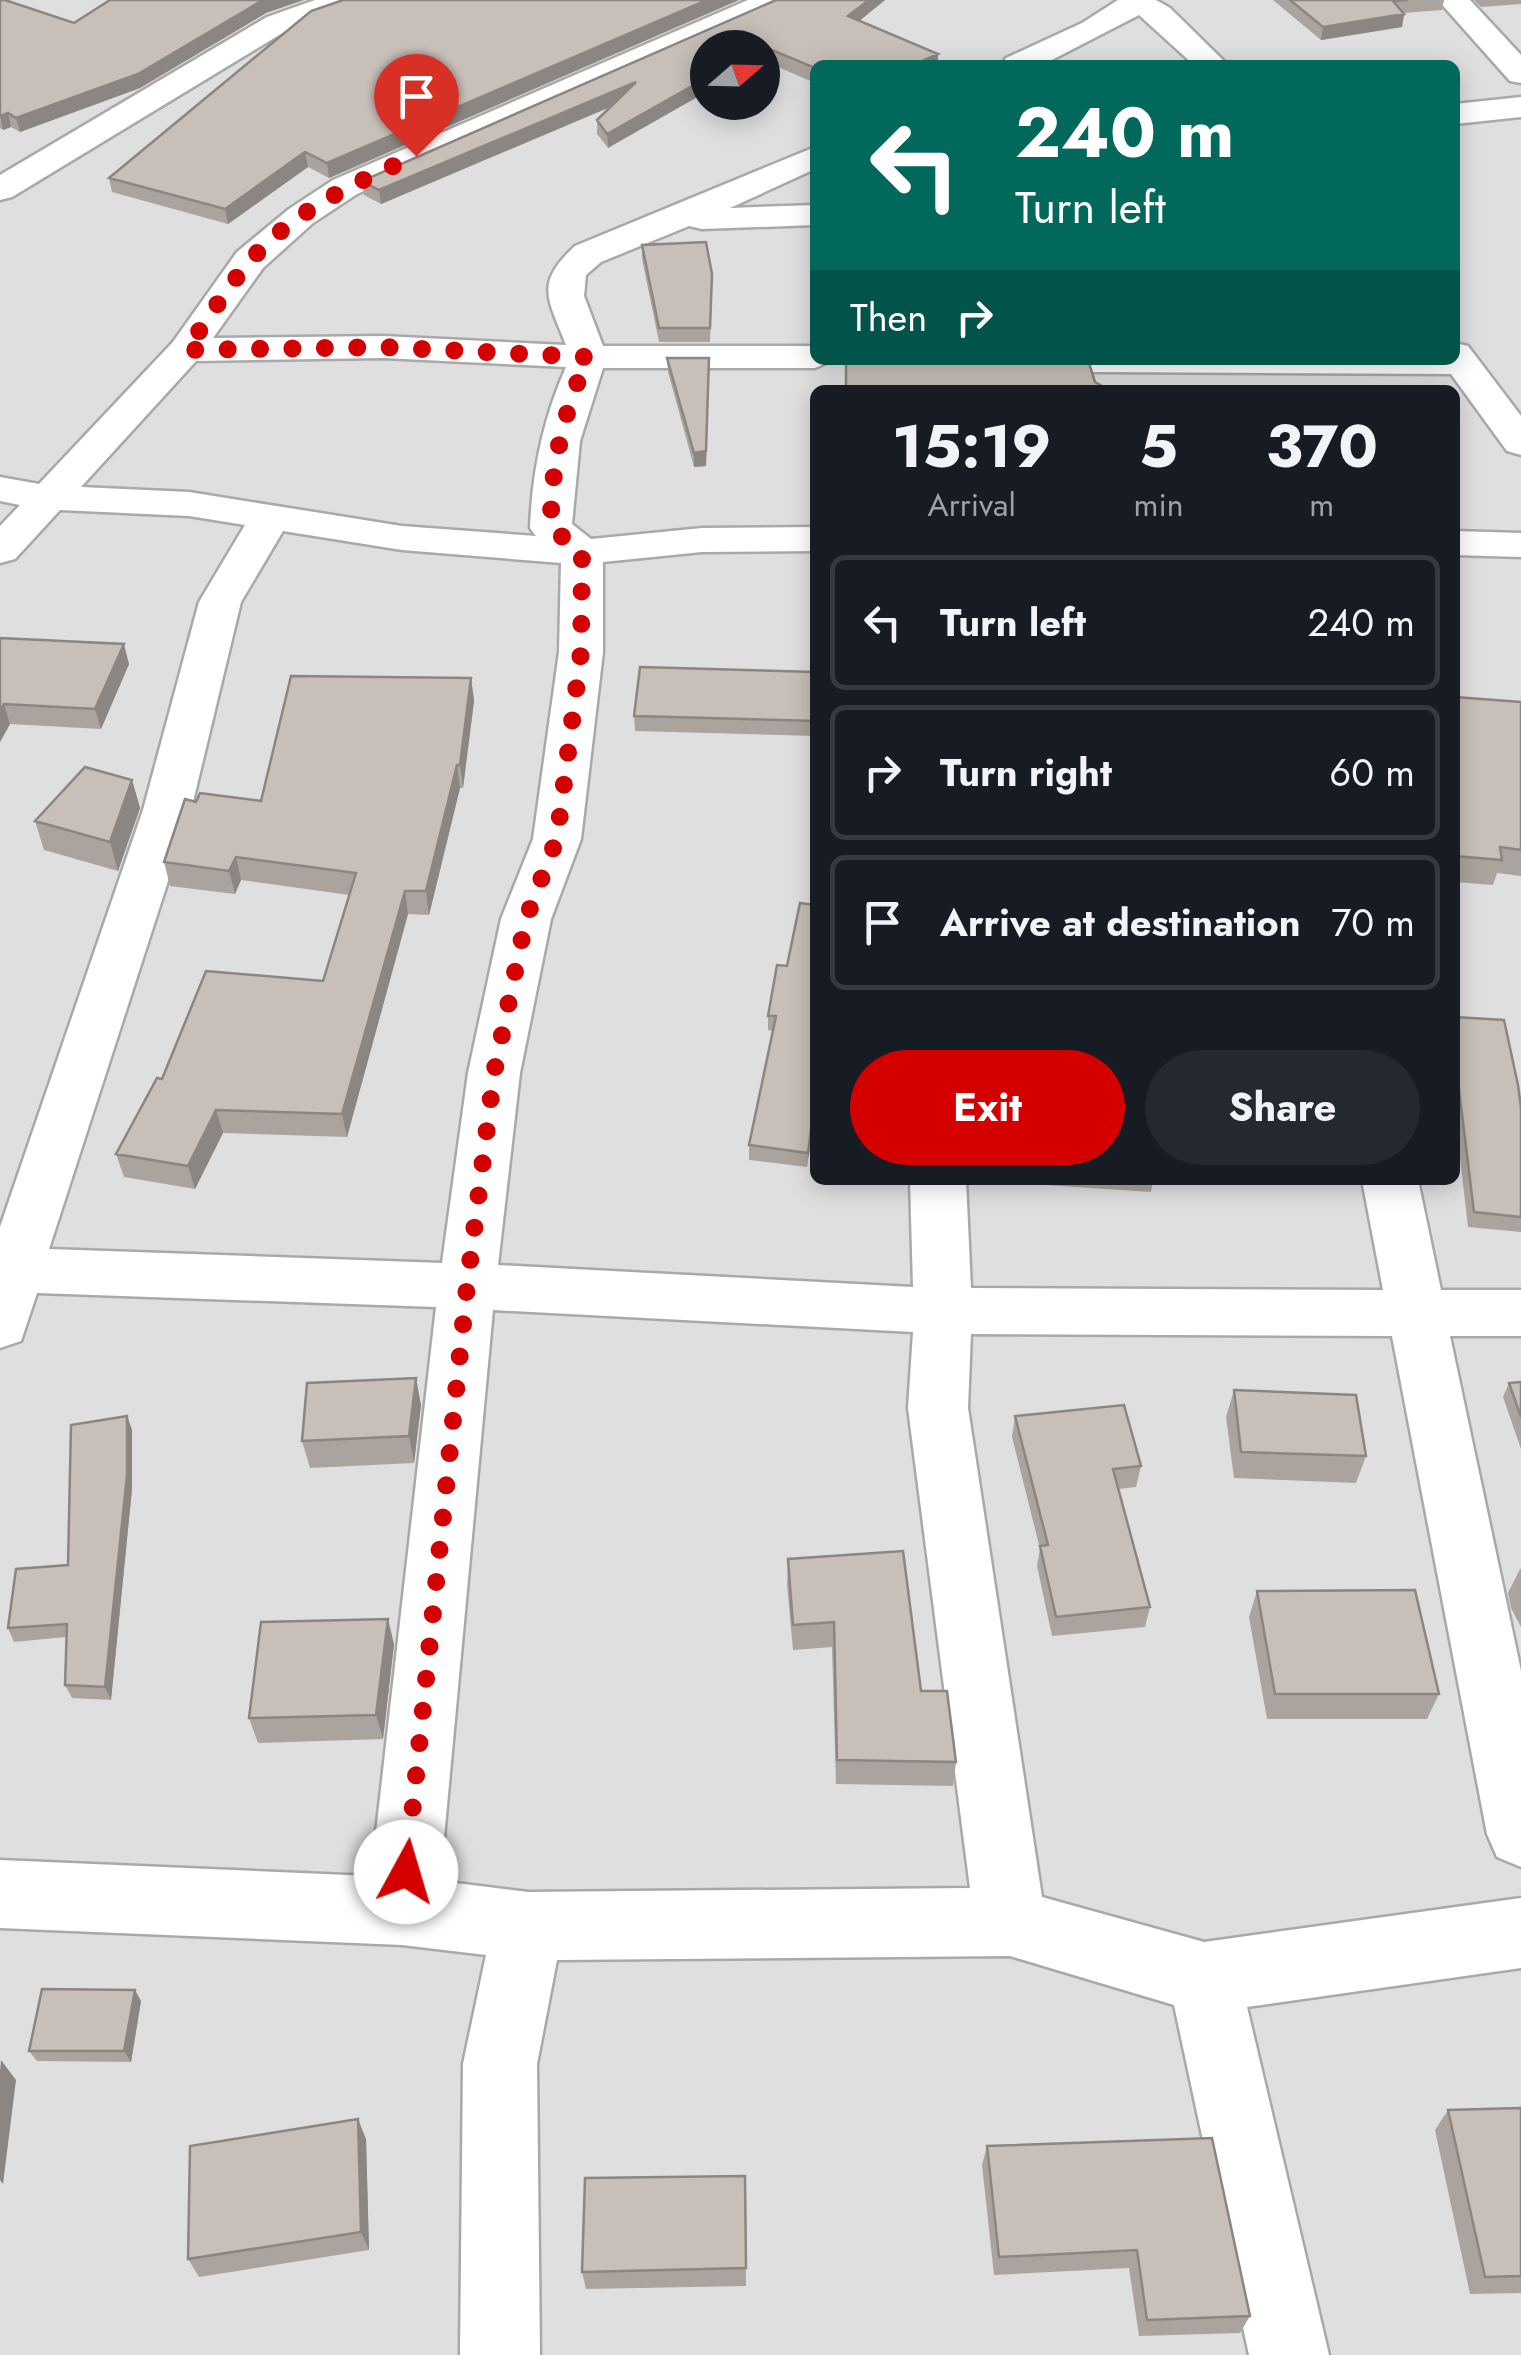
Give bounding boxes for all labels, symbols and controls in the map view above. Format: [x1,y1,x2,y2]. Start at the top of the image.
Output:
north arrow [690,30,780,120]
map controls [690,30,780,120]
pin [374,54,459,157]
icon: arrive [389,69,444,124]
text: 240 m [1015,82,1235,183]
icon: left [850,100,980,230]
text: Turn left [1015,175,1166,240]
text: Then [850,290,927,345]
icon: right [947,290,1002,345]
text: 15:19 [892,403,1051,490]
text: 5 [1139,403,1178,490]
text: 370 [1266,403,1378,490]
text: Arrival [928,482,1016,528]
text: min [1133,482,1184,528]
text: m [1309,482,1334,528]
icon: left [855,595,910,650]
text: Turn left [940,595,1086,650]
text: 240 m [1307,595,1415,650]
icon: right [855,745,910,800]
text: Turn right [940,745,1112,800]
text: 60 m [1329,745,1415,800]
icon: arrive [855,895,910,950]
text: Arrive at destination [940,895,1301,950]
text: 70 m [1331,895,1415,950]
button: Exit [850,1050,1125,1165]
button: Share [1145,1050,1420,1165]
position arrow [354,1820,458,1924]

